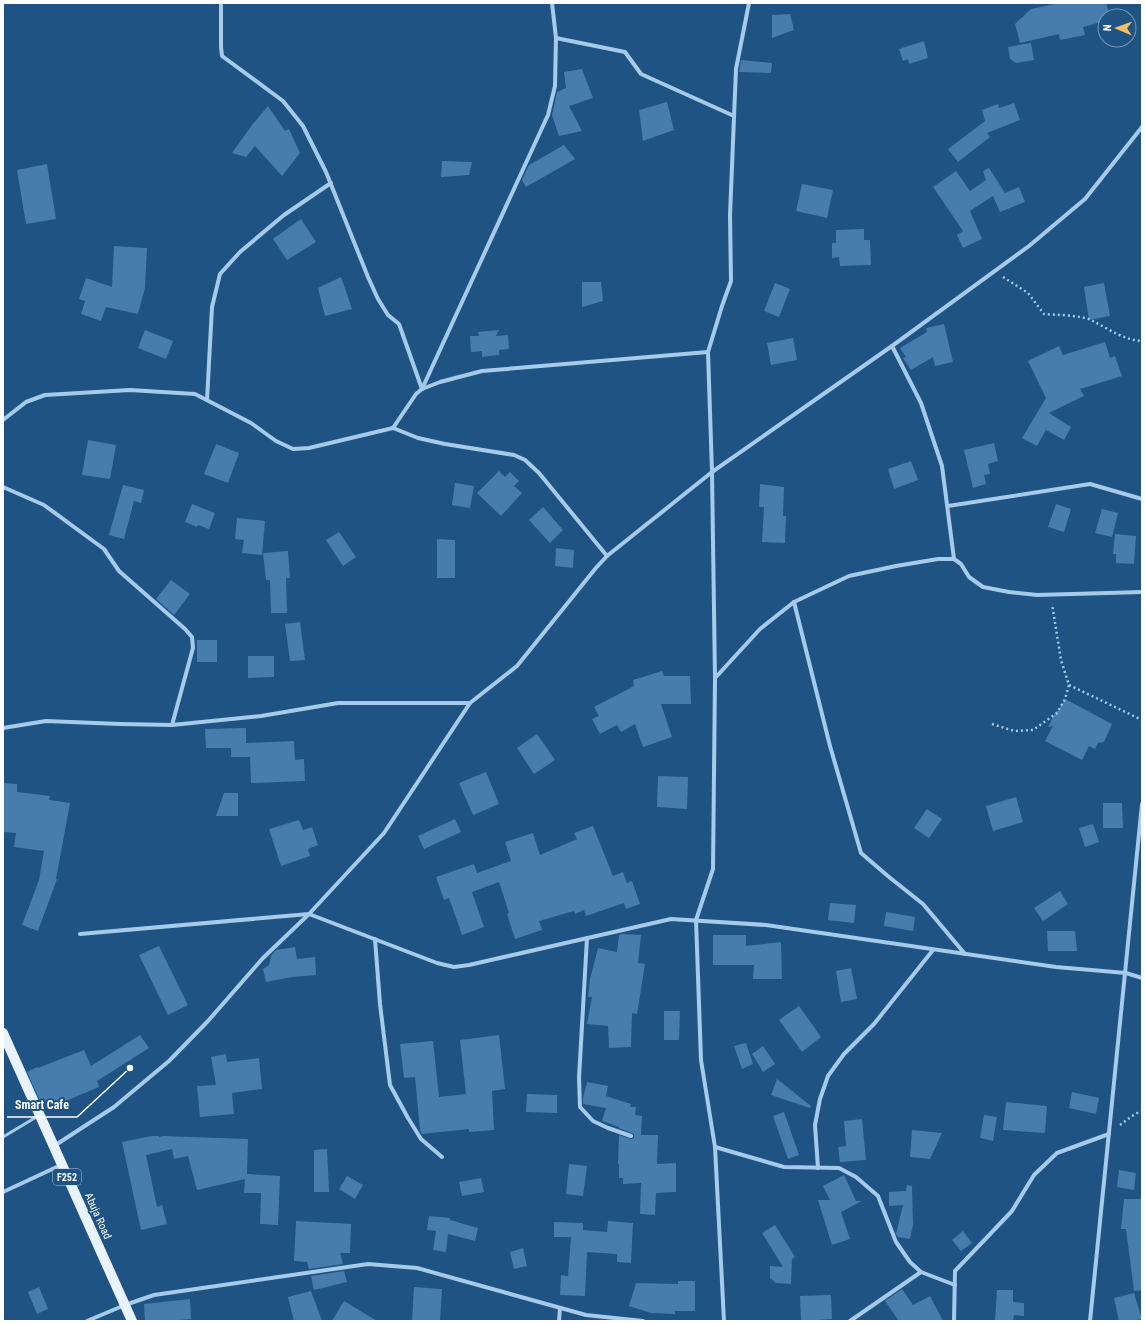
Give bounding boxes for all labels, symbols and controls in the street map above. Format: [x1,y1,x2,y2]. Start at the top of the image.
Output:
north arrow [1097,8,1137,48]
text: N [1101,24,1114,31]
callout: Smart Cafe [7,1093,77,1117]
text: Smart Cafe [15,1098,69,1112]
road number: F252 [53,1169,81,1185]
street label: Abuja Road [82,1191,114,1241]

